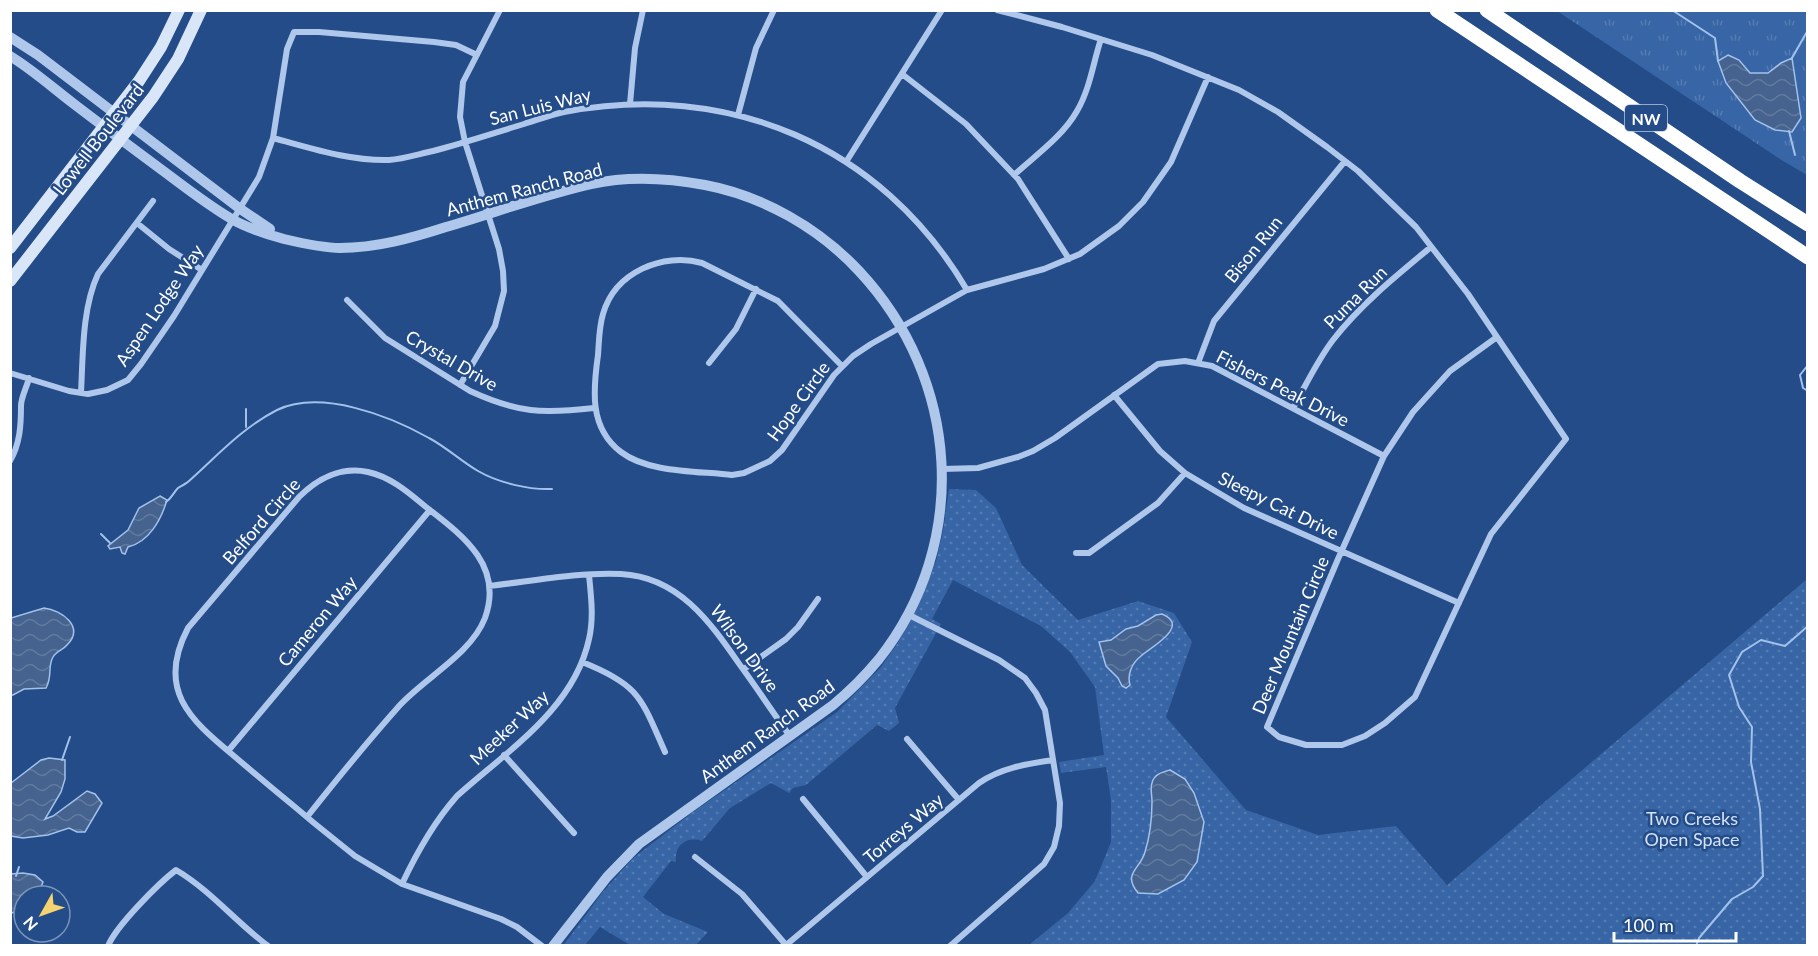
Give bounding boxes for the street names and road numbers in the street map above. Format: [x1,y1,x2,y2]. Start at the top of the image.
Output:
street label: Lowell Boulevard [48,79,148,199]
street label: San Luis Way [487,83,594,129]
road number: NW [1625,105,1667,131]
street label: Anthem Ranch Road [443,158,605,220]
street label: Bison Run [1219,211,1287,287]
street label: Aspen Lodge Way [110,239,208,370]
street label: Puma Run [1319,261,1391,333]
street label: Crystal Drive [402,325,502,395]
street label: Fishers Peak Drive [1213,345,1353,431]
street label: Hope Circle [762,357,834,445]
street label: Sleepy Cat Drive [1215,466,1343,544]
street label: Belford Circle [218,473,304,569]
street label: Deer Mountain Circle [1247,553,1333,717]
street label: Cameron Way [273,571,362,671]
street label: Wilson Drive [706,600,784,696]
street label: Anthem Ranch Road [695,675,839,787]
street label: Meeker Way [465,684,554,769]
street label: Torreys Way [859,788,948,868]

